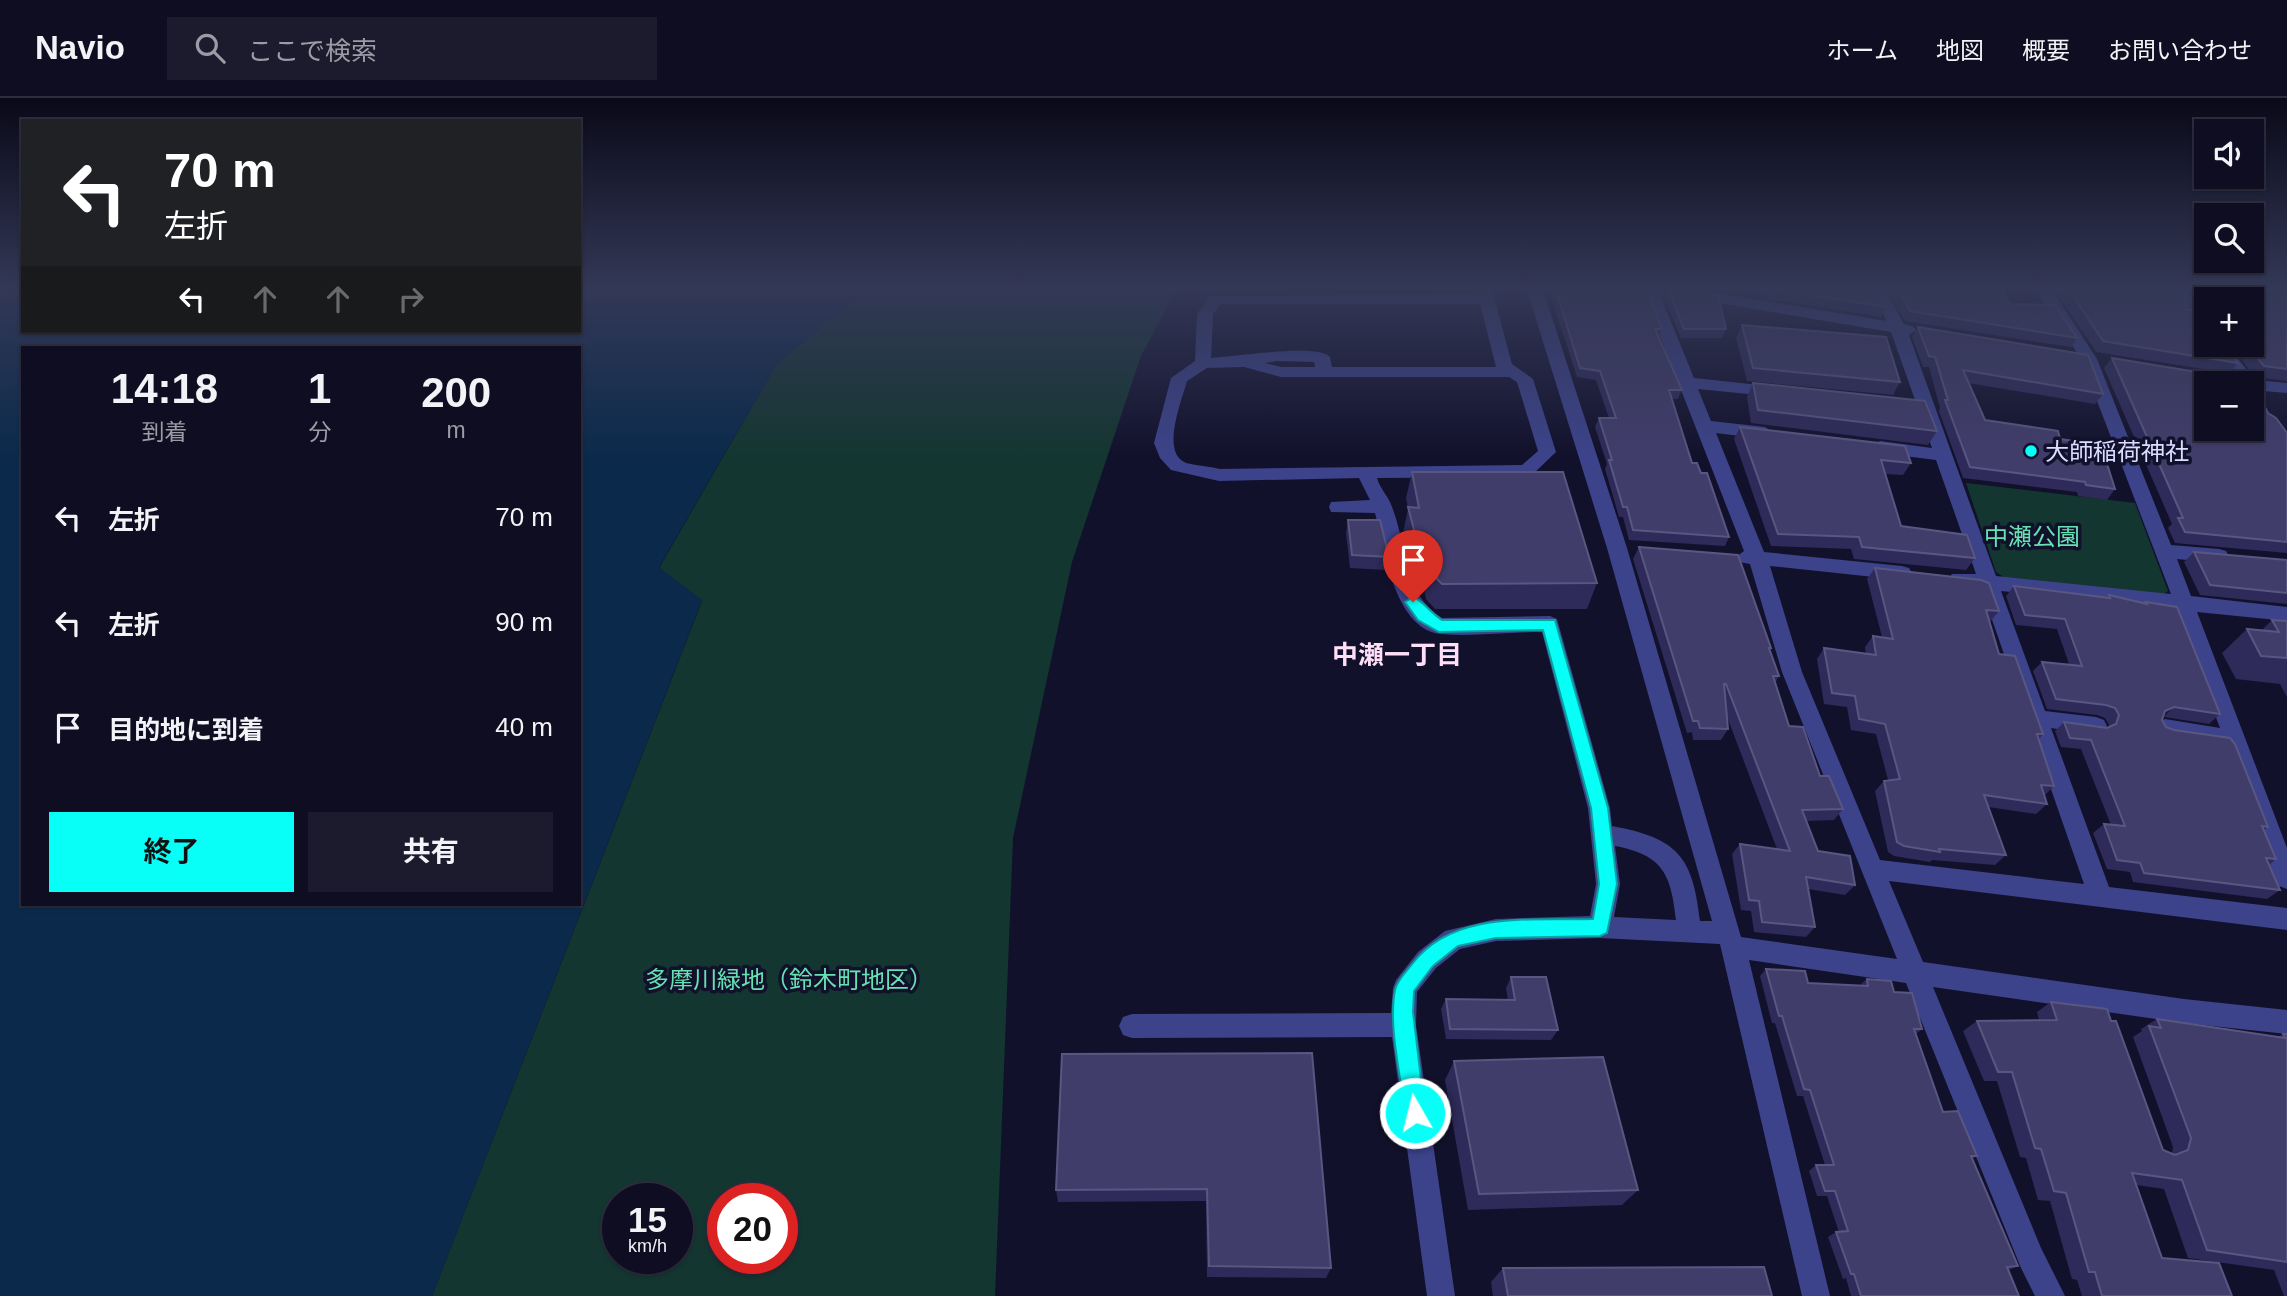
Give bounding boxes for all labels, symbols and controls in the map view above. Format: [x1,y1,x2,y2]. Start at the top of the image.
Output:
search box [167,17,657,80]
text: Navio [35,29,125,66]
icon: search [191,29,229,67]
text: ここで検索 [247,36,377,66]
text: ホーム [1827,37,1898,64]
text: 地図 [1936,37,1984,64]
text: 概要 [2022,37,2070,64]
text: お問い合わせ [2108,37,2252,64]
map controls [2194,119,2264,441]
button: sound [2194,119,2264,189]
text: 70 m [164,143,276,197]
icon: left [49,147,140,238]
button: search [2194,203,2264,273]
text: 左折 [164,208,228,244]
icon: left [173,280,211,318]
icon: ahead [246,280,284,318]
icon: ahead [319,280,357,318]
icon: right [392,280,430,318]
button: + [2194,287,2264,357]
text: 14:18 [111,365,218,412]
text: 1 [308,365,331,412]
text: 200 [421,369,491,416]
button: − [2194,371,2264,441]
text: m [447,417,466,443]
text: 到着 [141,419,187,445]
text: 分 [308,419,331,445]
place label: 大師稲荷神社 [2045,438,2189,465]
marker: 大師稲荷神社 [2023,443,2039,459]
icon: left [49,499,87,537]
text: 70 m [495,502,553,532]
text: 左折 [108,505,160,535]
park label: 中瀬公園 [1984,523,2080,550]
pin [1383,530,1443,602]
icon: arrive [1394,541,1432,579]
icon: left [49,604,87,642]
text: 90 m [495,607,553,637]
text: 左折 [108,610,160,640]
district label: 中瀬一丁目 [1332,640,1462,670]
icon: arrive [49,709,87,747]
text: 40 m [495,712,553,742]
text: 目的地に到着 [108,715,264,745]
button: 終了 [49,812,294,892]
button: 共有 [308,812,553,892]
park label: 多摩川緑地（鈴木町地区） [645,966,933,993]
position arrow [1378,1076,1452,1150]
speed limit sign: 20 [707,1183,798,1274]
text: 15 [628,1200,667,1239]
text: km/h [628,1236,667,1256]

